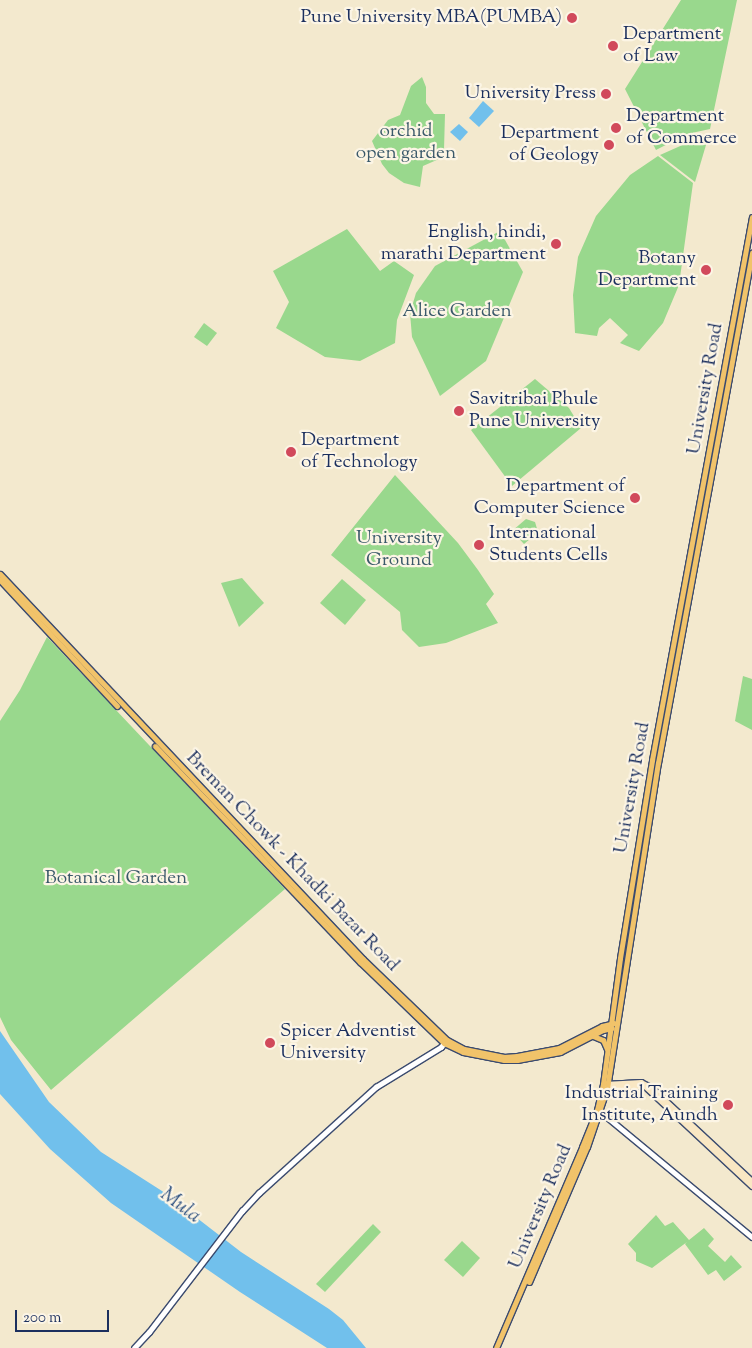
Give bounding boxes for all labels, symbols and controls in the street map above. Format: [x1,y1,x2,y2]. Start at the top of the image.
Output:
place label: Pune University MBA(PUMBA) [300,7,562,29]
marker: Pune University MBA(PUMBA) [566,12,578,24]
place label: Department of Law [623,24,721,68]
marker: Department of Law [607,40,619,52]
place label: University Press [464,83,596,105]
marker: University Press [600,88,612,100]
place label: Department of Commerce [626,106,737,150]
park label: orchid open garden [356,121,456,165]
marker: Department of Commerce [610,122,622,134]
place label: Department of Geology [501,123,599,167]
marker: Department of Geology [603,139,615,151]
place label: English, hindi, marathi Department [381,222,546,266]
marker: English, hindi, marathi Department [550,238,562,250]
place label: Botany Department [598,248,696,292]
marker: Botany Department [700,264,712,276]
park label: Alice Garden [402,301,512,323]
street label: University Road [683,322,729,456]
place label: Savitribai Phule Pune University [469,389,600,433]
marker: Savitribai Phule Pune University [453,405,465,417]
place label: Department of Technology [301,430,418,474]
marker: Department of Technology [285,446,297,458]
place label: Department of Computer Science [474,476,625,520]
marker: Department of Computer Science [629,492,641,504]
place label: International Students Cells [489,523,608,567]
park label: University Ground [356,528,442,572]
marker: International Students Cells [473,539,485,551]
street label: University Road [610,721,656,855]
street label: Breman Chowk - Khadki Bazar Road [181,747,403,977]
park label: Botanical Garden [45,868,187,890]
place label: Spicer Adventist University [280,1021,416,1065]
marker: Spicer Adventist University [264,1037,276,1049]
place label: Industrial Training Institute, Aundh [565,1083,718,1127]
marker: Industrial Training Institute, Aundh [722,1099,734,1111]
street label: University Road [505,1141,577,1273]
water label: Mula [155,1183,205,1229]
scale bar [18,1300,111,1332]
text: 200 m [23,1308,62,1329]

